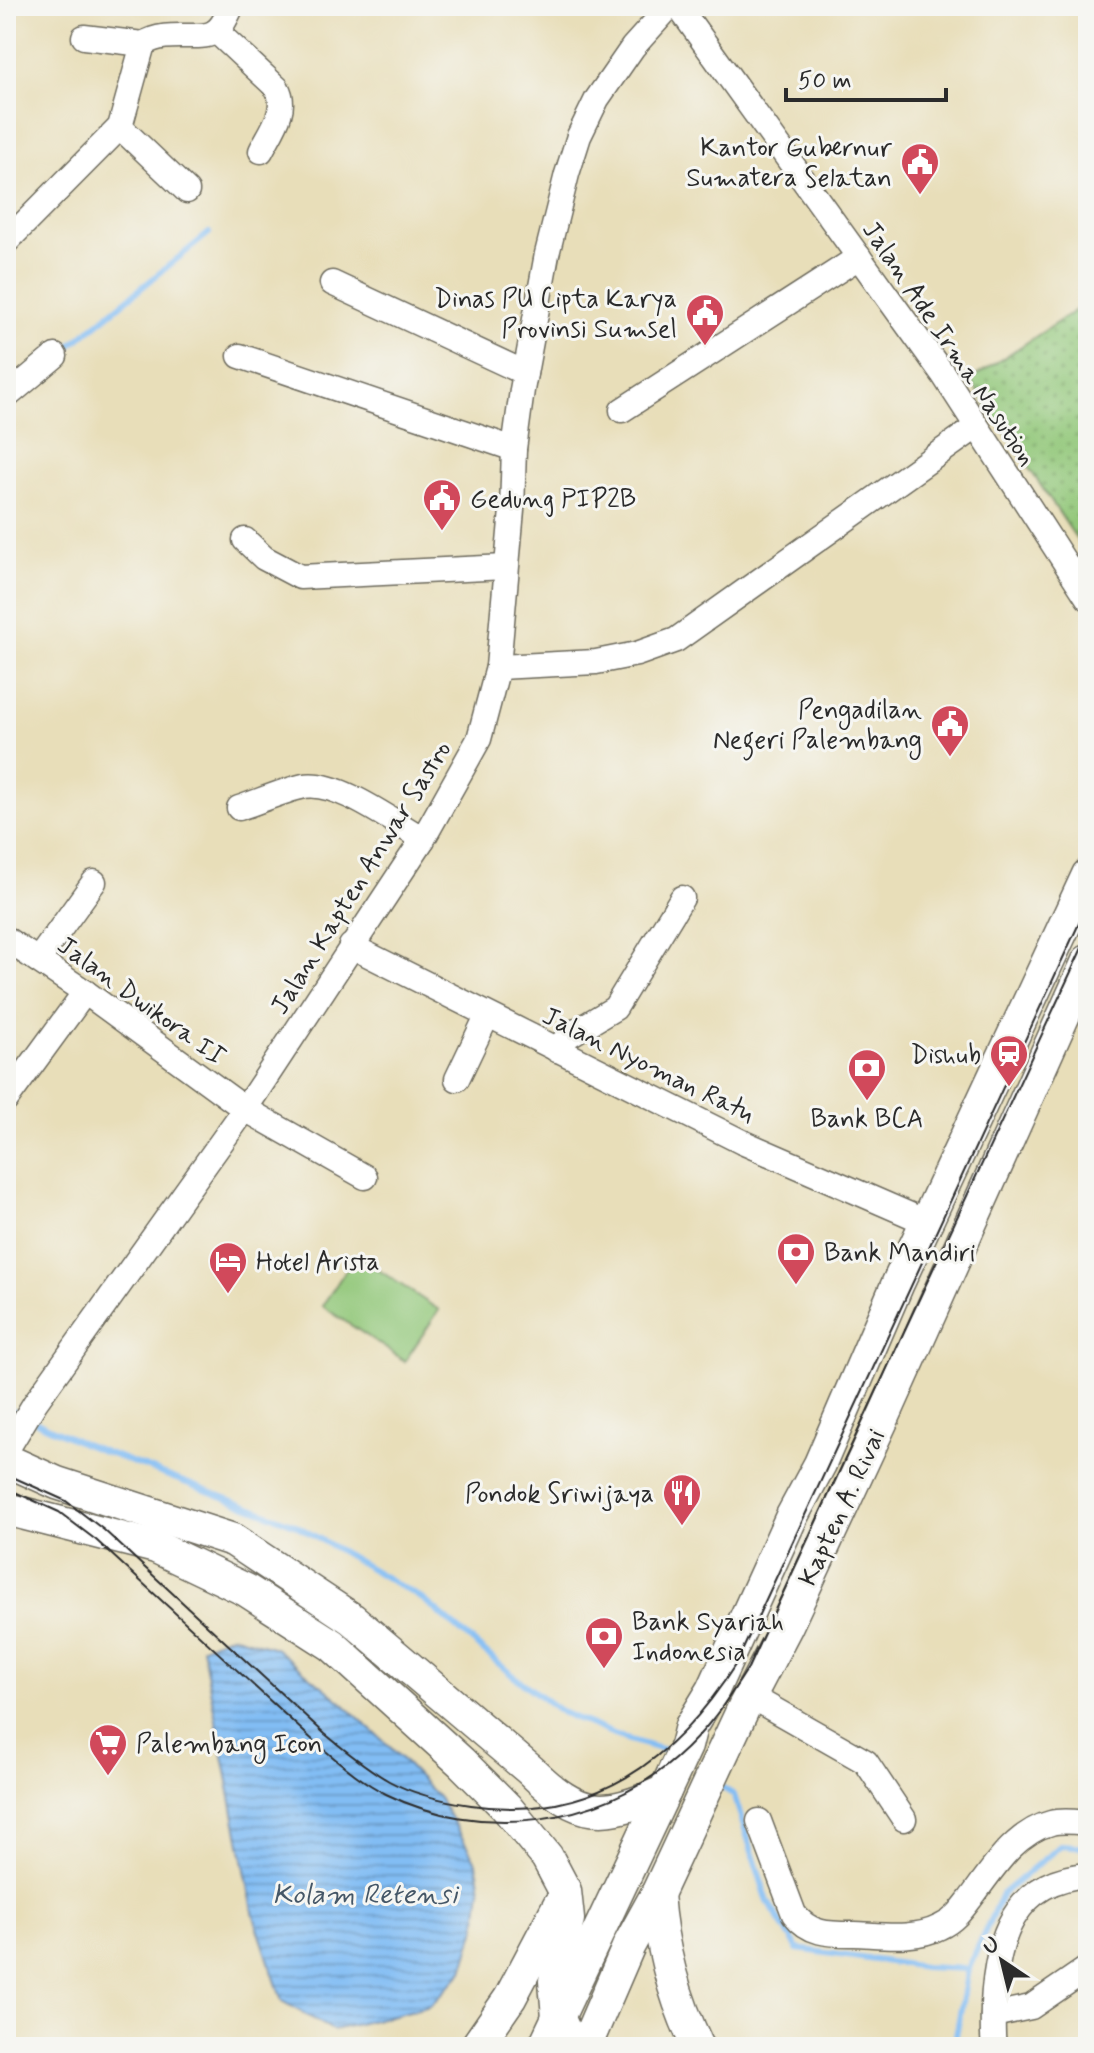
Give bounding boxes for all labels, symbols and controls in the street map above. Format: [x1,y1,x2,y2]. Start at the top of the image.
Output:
scale bar [786,52,946,102]
text: 50 m [798,66,852,97]
place label: Kantor Gubernur Sumatera Selatan [686,132,893,196]
public building icon: Kantor Gubernur Sumatera Selatan [899,141,941,196]
street label: Jalan Ade Irma Nasution [854,215,1043,473]
place label: Dinas PU Cipta Karya Provinsi Sumsel [434,283,677,347]
public building icon: Dinas PU Cipta Karya Provinsi Sumsel [684,292,726,347]
public building icon: Gedung PIP2B [421,477,463,532]
place label: Gedung PIP2B [470,483,636,517]
place label: Pengadilan Negeri Palembang [713,694,922,761]
public building icon: Pengadilan Negeri Palembang [929,703,971,758]
street label: Jalan Kapten Anwar Sastro [263,735,460,1021]
street label: Jalan Dwikora II [50,929,232,1074]
street label: Jalan Nyoman Ratu [536,1000,760,1132]
station icon: Dishub [988,1033,1030,1088]
place label: Dishub [910,1039,981,1073]
bank icon: Bank BCA [846,1047,888,1102]
place label: Bank BCA [810,1103,924,1137]
bank icon: Bank Mandiri [775,1231,817,1286]
place label: Bank Mandiri [824,1237,976,1271]
hotel icon: Hotel Arista [207,1240,249,1295]
place label: Hotel Arista [256,1246,380,1280]
street label: Kapten A. Rivai [792,1424,894,1592]
restaurant icon: Pondok Sriwijaya [661,1472,703,1527]
place label: Pondok Sriwijaya [465,1478,654,1512]
place label: Bank Syariah Indonesia [632,1606,784,1670]
bank icon: Bank Syariah Indonesia [583,1615,625,1670]
supermarket icon: Palembang Icon [87,1722,129,1777]
place label: Palembang Icon [136,1728,322,1764]
water label: Kolam Retensi [273,1877,460,1914]
north arrow [962,1921,1042,2001]
text: U [978,1931,1006,1962]

